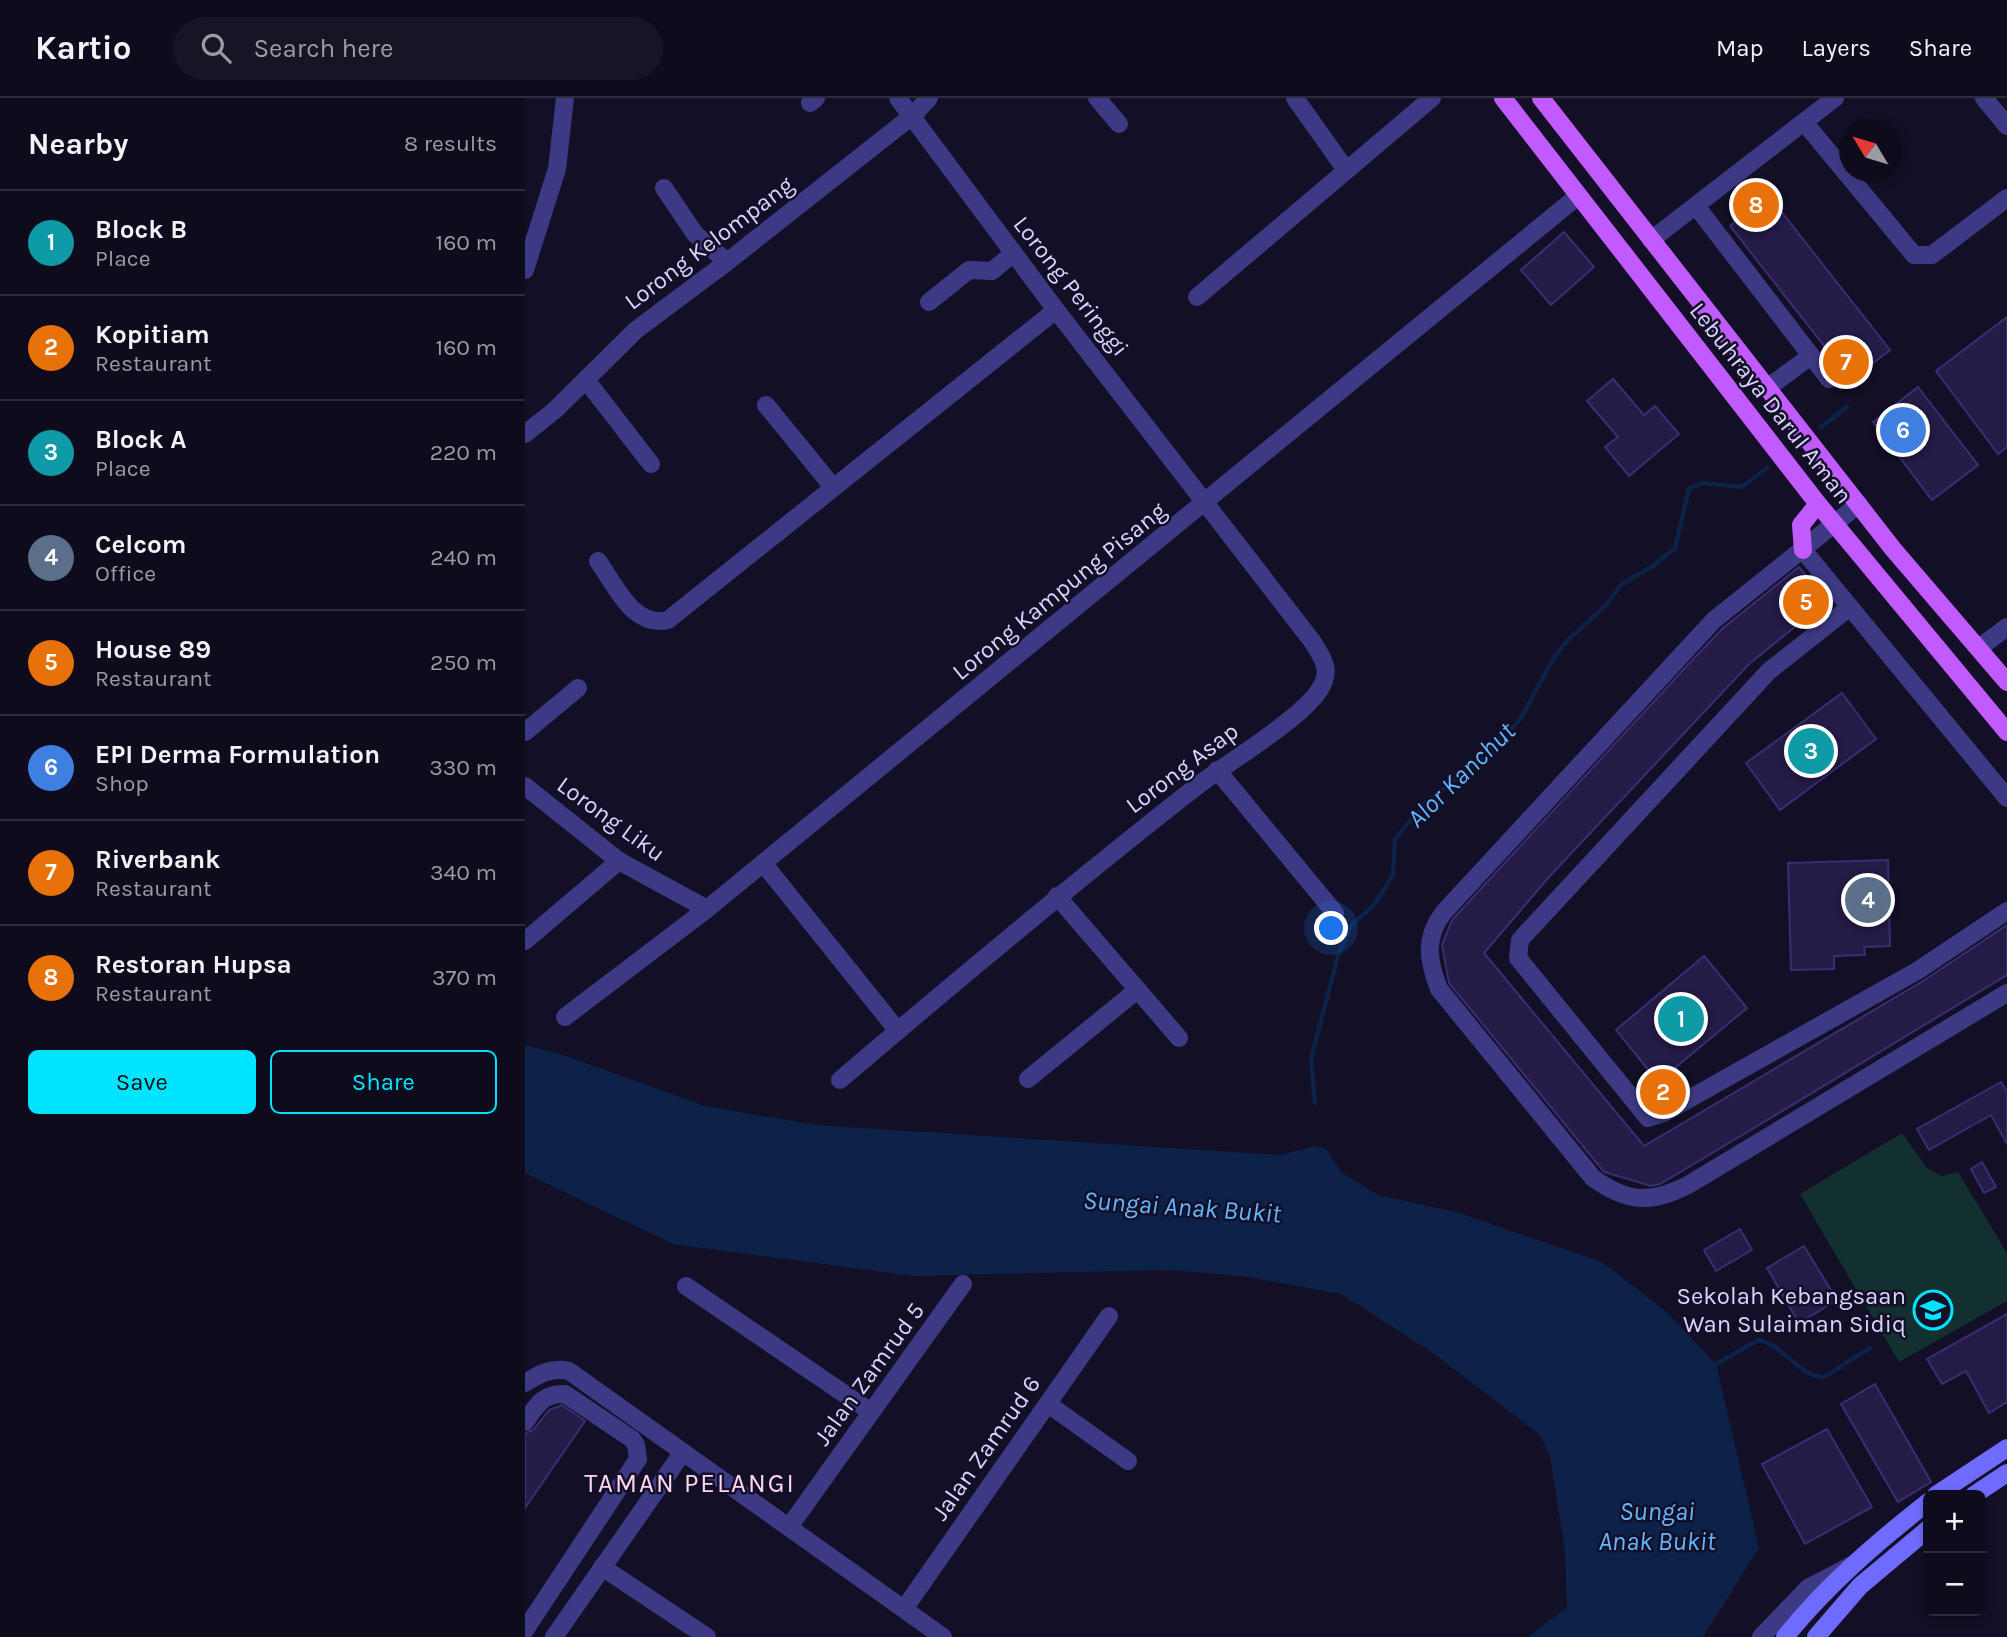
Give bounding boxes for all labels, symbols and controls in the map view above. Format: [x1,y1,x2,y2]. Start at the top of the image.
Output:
search box [173,17,663,80]
text: Kartio [35,29,131,67]
icon: search [197,29,235,67]
text: Search here [253,33,393,64]
text: Map [1716,34,1764,62]
text: Layers [1802,34,1871,62]
text: Share [1909,34,1972,62]
north arrow [1839,119,1902,182]
text: Nearby [28,126,128,162]
text: 8 results [404,130,497,157]
street label: Lorong Kelompang [619,170,799,316]
pin: 8 [1733,179,1779,231]
street label: Lorong Peringgi [1008,210,1134,362]
text: Block B [95,214,187,245]
text: 1 [47,229,55,256]
text: 160 m [436,229,497,256]
text: Place [95,245,151,272]
street label: Lebuhraya Darul Aman [1684,297,1858,509]
text: Kopitiam [95,319,210,350]
text: 2 [44,334,58,361]
text: 160 m [436,334,497,361]
pin: 7 [1823,336,1869,388]
text: Restaurant [95,350,212,377]
pin: 6 [1880,404,1926,456]
text: Block A [95,424,186,455]
text: 3 [44,439,58,466]
text: 220 m [430,439,497,466]
text: Place [95,455,151,482]
street label: Lorong Kampung Pisang [947,496,1172,686]
text: Celcom [95,529,186,560]
text: 4 [44,544,58,571]
text: 240 m [430,544,497,571]
text: Office [95,560,156,587]
pin: 5 [1783,576,1829,628]
text: House 89 [95,634,211,665]
text: 5 [44,649,58,676]
text: 250 m [430,649,497,676]
text: Restaurant [95,665,212,692]
water label: Alor Kanchut [1401,715,1522,834]
street label: Lorong Asap [1120,717,1244,819]
pin: 3 [1788,725,1834,777]
text: EPI Derma Formulation [95,739,380,770]
text: 6 [44,754,58,781]
text: 330 m [429,754,497,781]
text: Shop [95,770,149,797]
street label: Lorong Liku [552,771,670,867]
text: Riverbank [95,844,221,875]
text: 7 [45,859,57,886]
text: 340 m [430,859,497,886]
pin: 4 [1845,874,1891,926]
text: Restaurant [95,875,212,902]
your location [1314,911,1348,945]
text: Restoran Hupsa [95,949,292,980]
text: 8 [44,964,58,991]
text: 370 m [432,964,497,991]
text: Restaurant [95,980,212,1007]
pin: 1 [1658,993,1704,1045]
button: Save [28,1050,256,1114]
button: Share [270,1050,497,1114]
pin: 2 [1640,1066,1686,1118]
water label: Sungai Anak Bukit [1082,1185,1283,1229]
place label: Sekolah Kebangsaan Wan Sulaiman Sidiq [1677,1282,1906,1338]
school or university icon: Sekolah Kebangsaan Wan Sulaiman Sidiq [1912,1289,1954,1331]
street label: Jalan Zamrud 5 [808,1297,930,1451]
street label: Jalan Zamrud 6 [926,1370,1046,1526]
district label: TAMAN PELANGI [584,1468,796,1499]
map controls [1923,1490,1986,1616]
button: + [1923,1490,1986,1553]
water label: Sungai Anak Bukit [1598,1496,1717,1557]
button: − [1923,1553,1986,1616]

